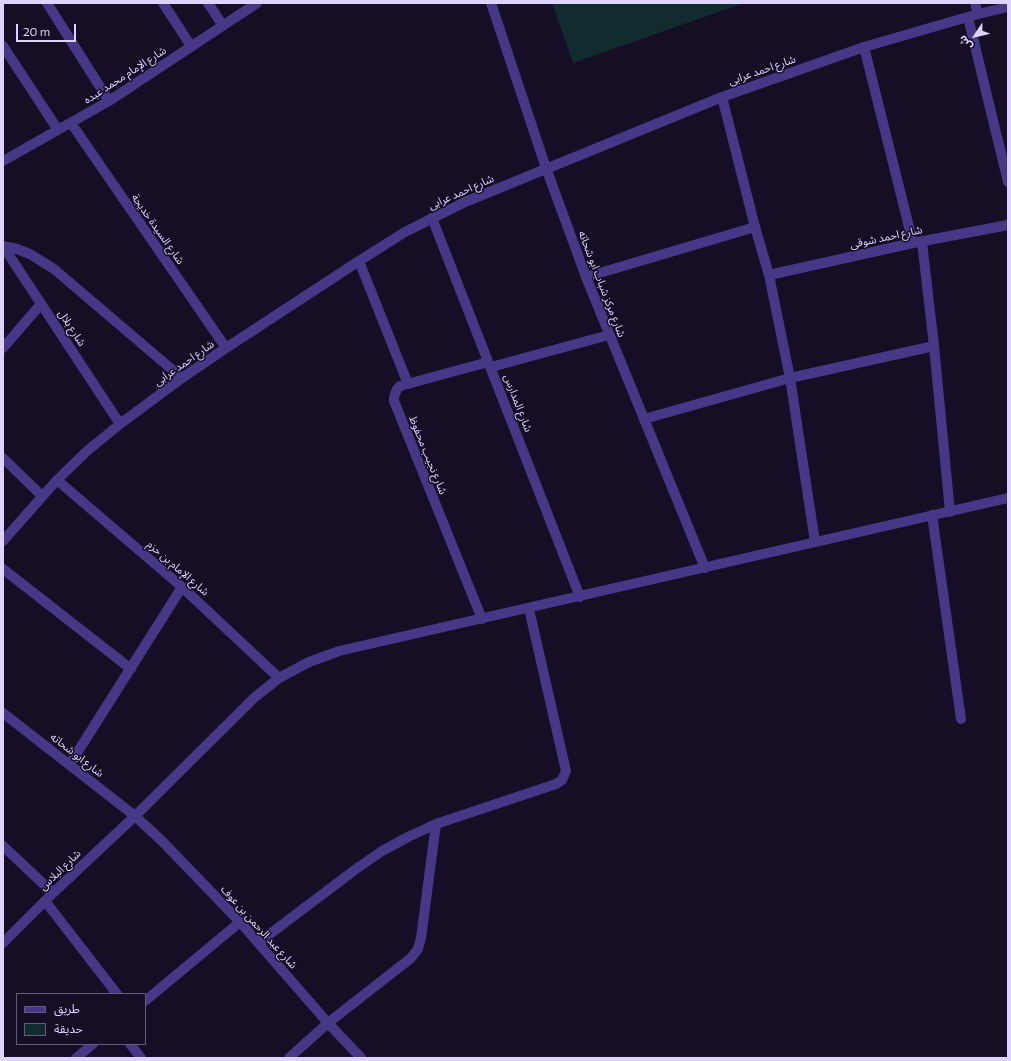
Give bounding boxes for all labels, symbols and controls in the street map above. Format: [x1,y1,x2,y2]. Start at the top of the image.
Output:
scale bar [18,16,78,42]
north arrow [955,16,995,56]
text: 20 m [23,24,50,38]
text: ش [955,33,974,53]
street label: شارع الإمام محمد عبده [81,43,169,107]
street label: شارع احمد عرابى [727,52,797,88]
street label: شارع احمد عرابى [426,172,496,212]
street label: شارع السيدة خديجة [129,191,187,267]
street label: شارع احمد شوقى [849,223,923,251]
street label: شارع مركز شباب ابو شحاته [576,229,628,339]
street label: شارع بلال [55,307,89,349]
street label: شارع احمد عرابى [151,337,217,389]
street label: شارع المدارس [501,372,535,434]
street label: شارع نجيب محفوظ [406,414,450,496]
street label: شارع الإمام بن حزم [144,538,212,598]
street label: شارع ابو شحاته [48,730,106,780]
street label: شارع البلاس [36,847,84,893]
street label: شارع عبد الرحمن بن عوف [218,883,300,971]
legend [16,993,146,1045]
text: طريق [54,1001,80,1015]
text: حديقة [54,1021,83,1035]

